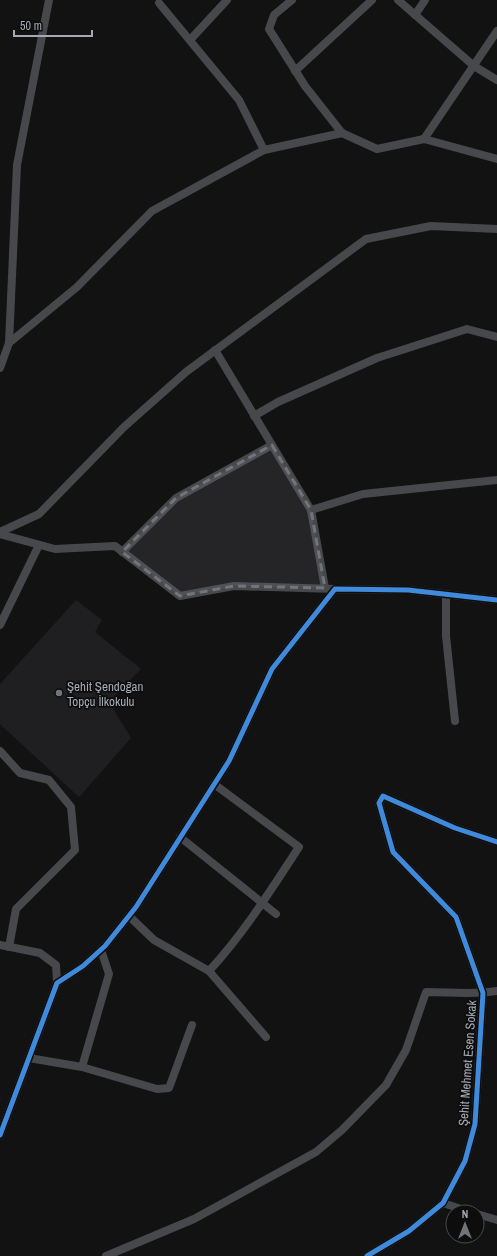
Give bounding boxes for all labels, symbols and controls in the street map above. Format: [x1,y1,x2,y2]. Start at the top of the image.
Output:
scale bar [14,12,92,38]
text: 50 m [20,18,42,34]
place label: Şehit Şendoğan Topçu İlkokulu [67,678,144,710]
marker: Şehit Şendoğan Topçu İlkokulu [54,688,64,698]
street label: Şehit Mehmet Esen Sokak [455,999,480,1127]
north arrow [445,1204,485,1244]
text: N [462,1207,468,1221]

